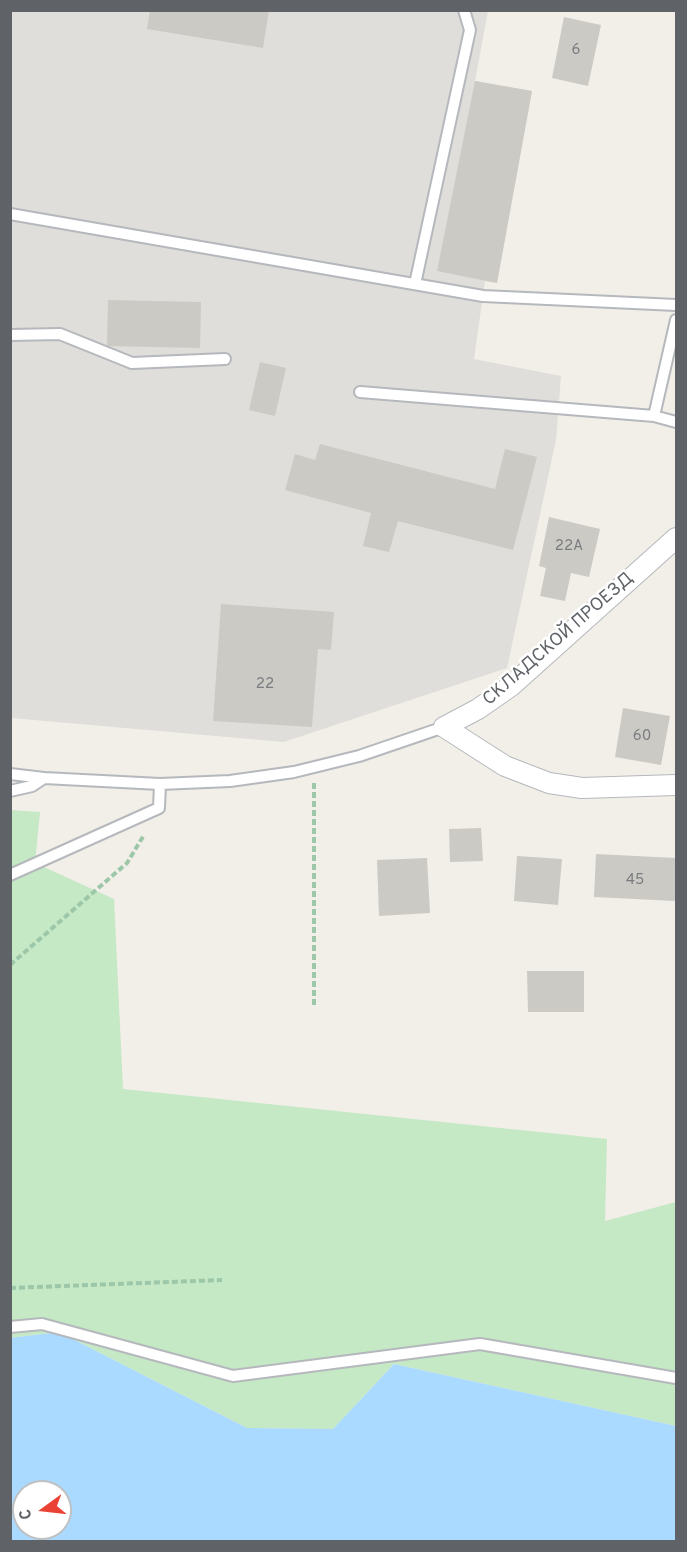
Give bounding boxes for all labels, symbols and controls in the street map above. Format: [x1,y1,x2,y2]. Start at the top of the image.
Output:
house number: 6 [572,42,580,60]
house number: 22А [555,538,583,556]
street label: СКЛАДСКОЙ ПРОЕЗД [479,569,639,711]
house number: 22 [256,676,274,694]
house number: 60 [633,728,651,746]
house number: 45 [626,872,644,890]
north arrow [12,1480,72,1540]
text: С [16,1507,38,1522]

